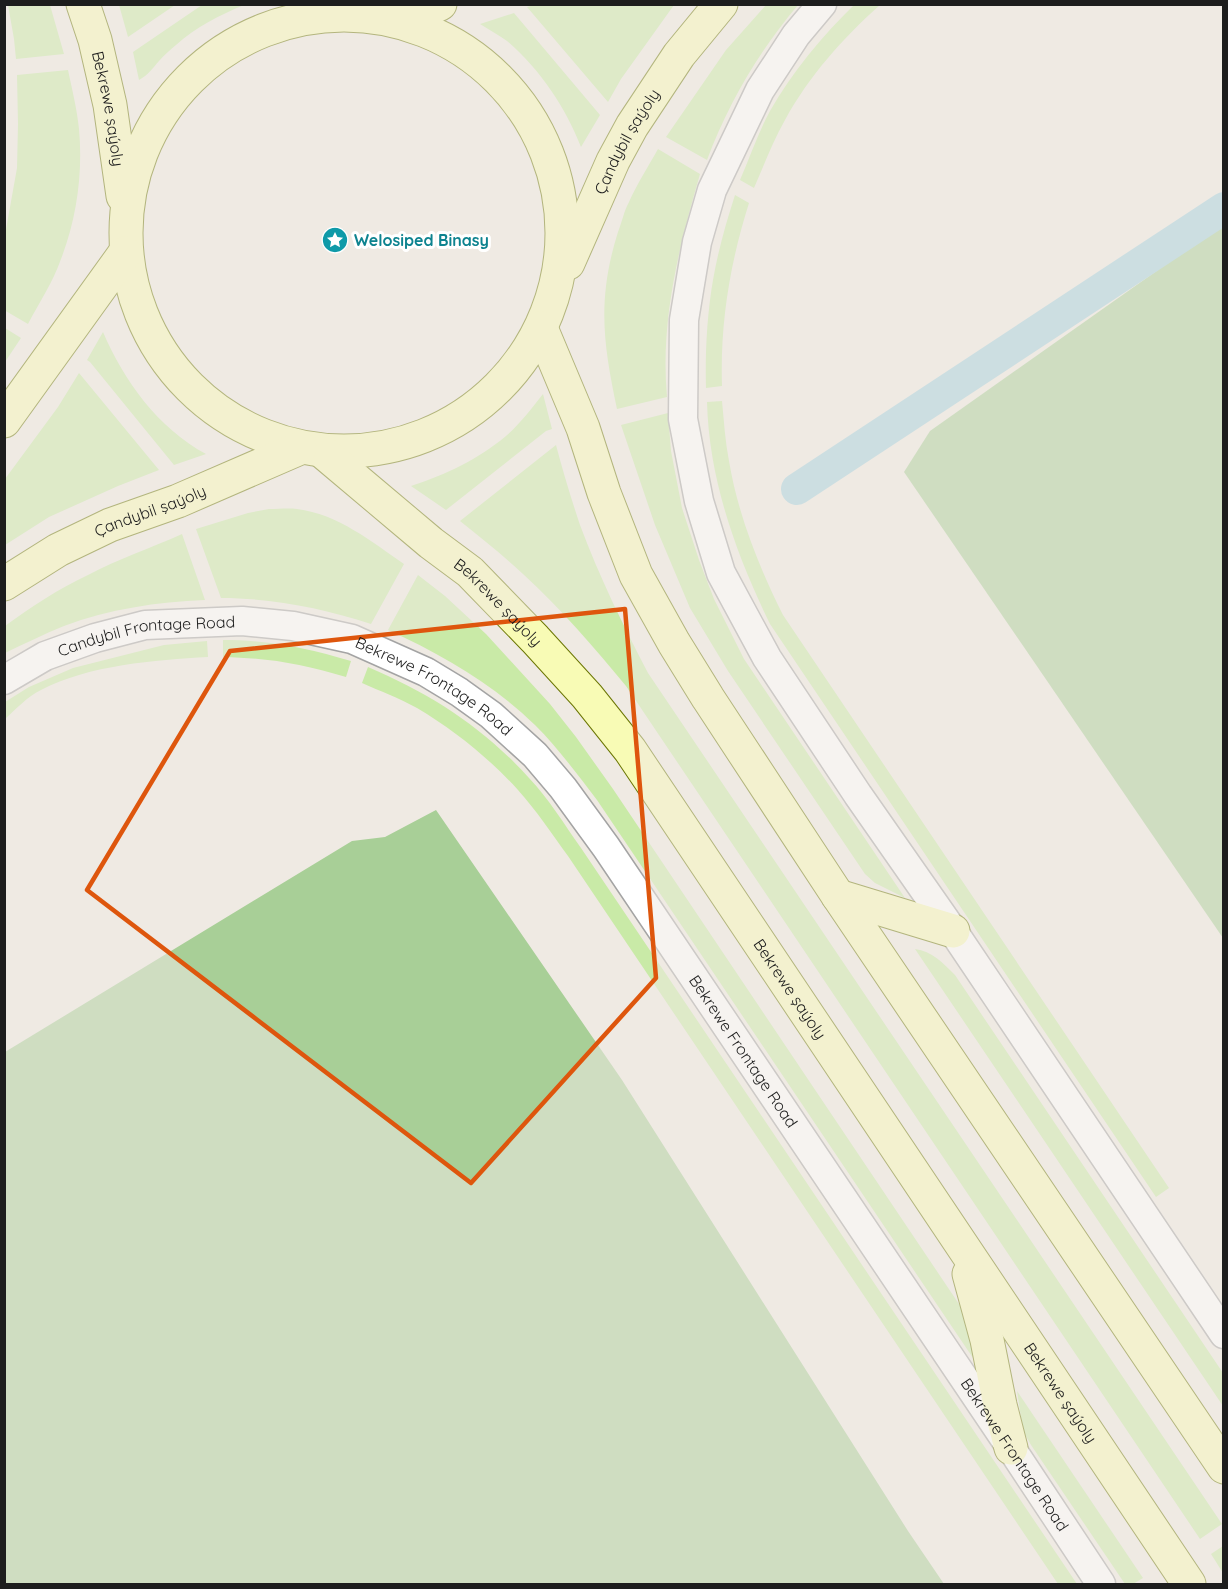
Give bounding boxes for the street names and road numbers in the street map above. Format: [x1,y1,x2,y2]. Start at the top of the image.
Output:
street label: Bekrewe şaýoly [88,49,129,168]
street label: Çandybil şaýoly [590,85,664,197]
street label: Çandybil şaýoly [91,480,209,541]
street label: Bekrewe şaýoly [450,554,547,650]
street label: Candybil Frontage Road [55,611,236,661]
street label: Bekrewe Frontage Road [352,632,517,740]
street label: Bekrewe şaýoly [749,935,831,1043]
street label: Bekrewe Frontage Road [685,971,802,1131]
street label: Bekrewe şaýoly [1020,1339,1102,1447]
street label: Bekrewe Frontage Road [957,1374,1073,1535]

